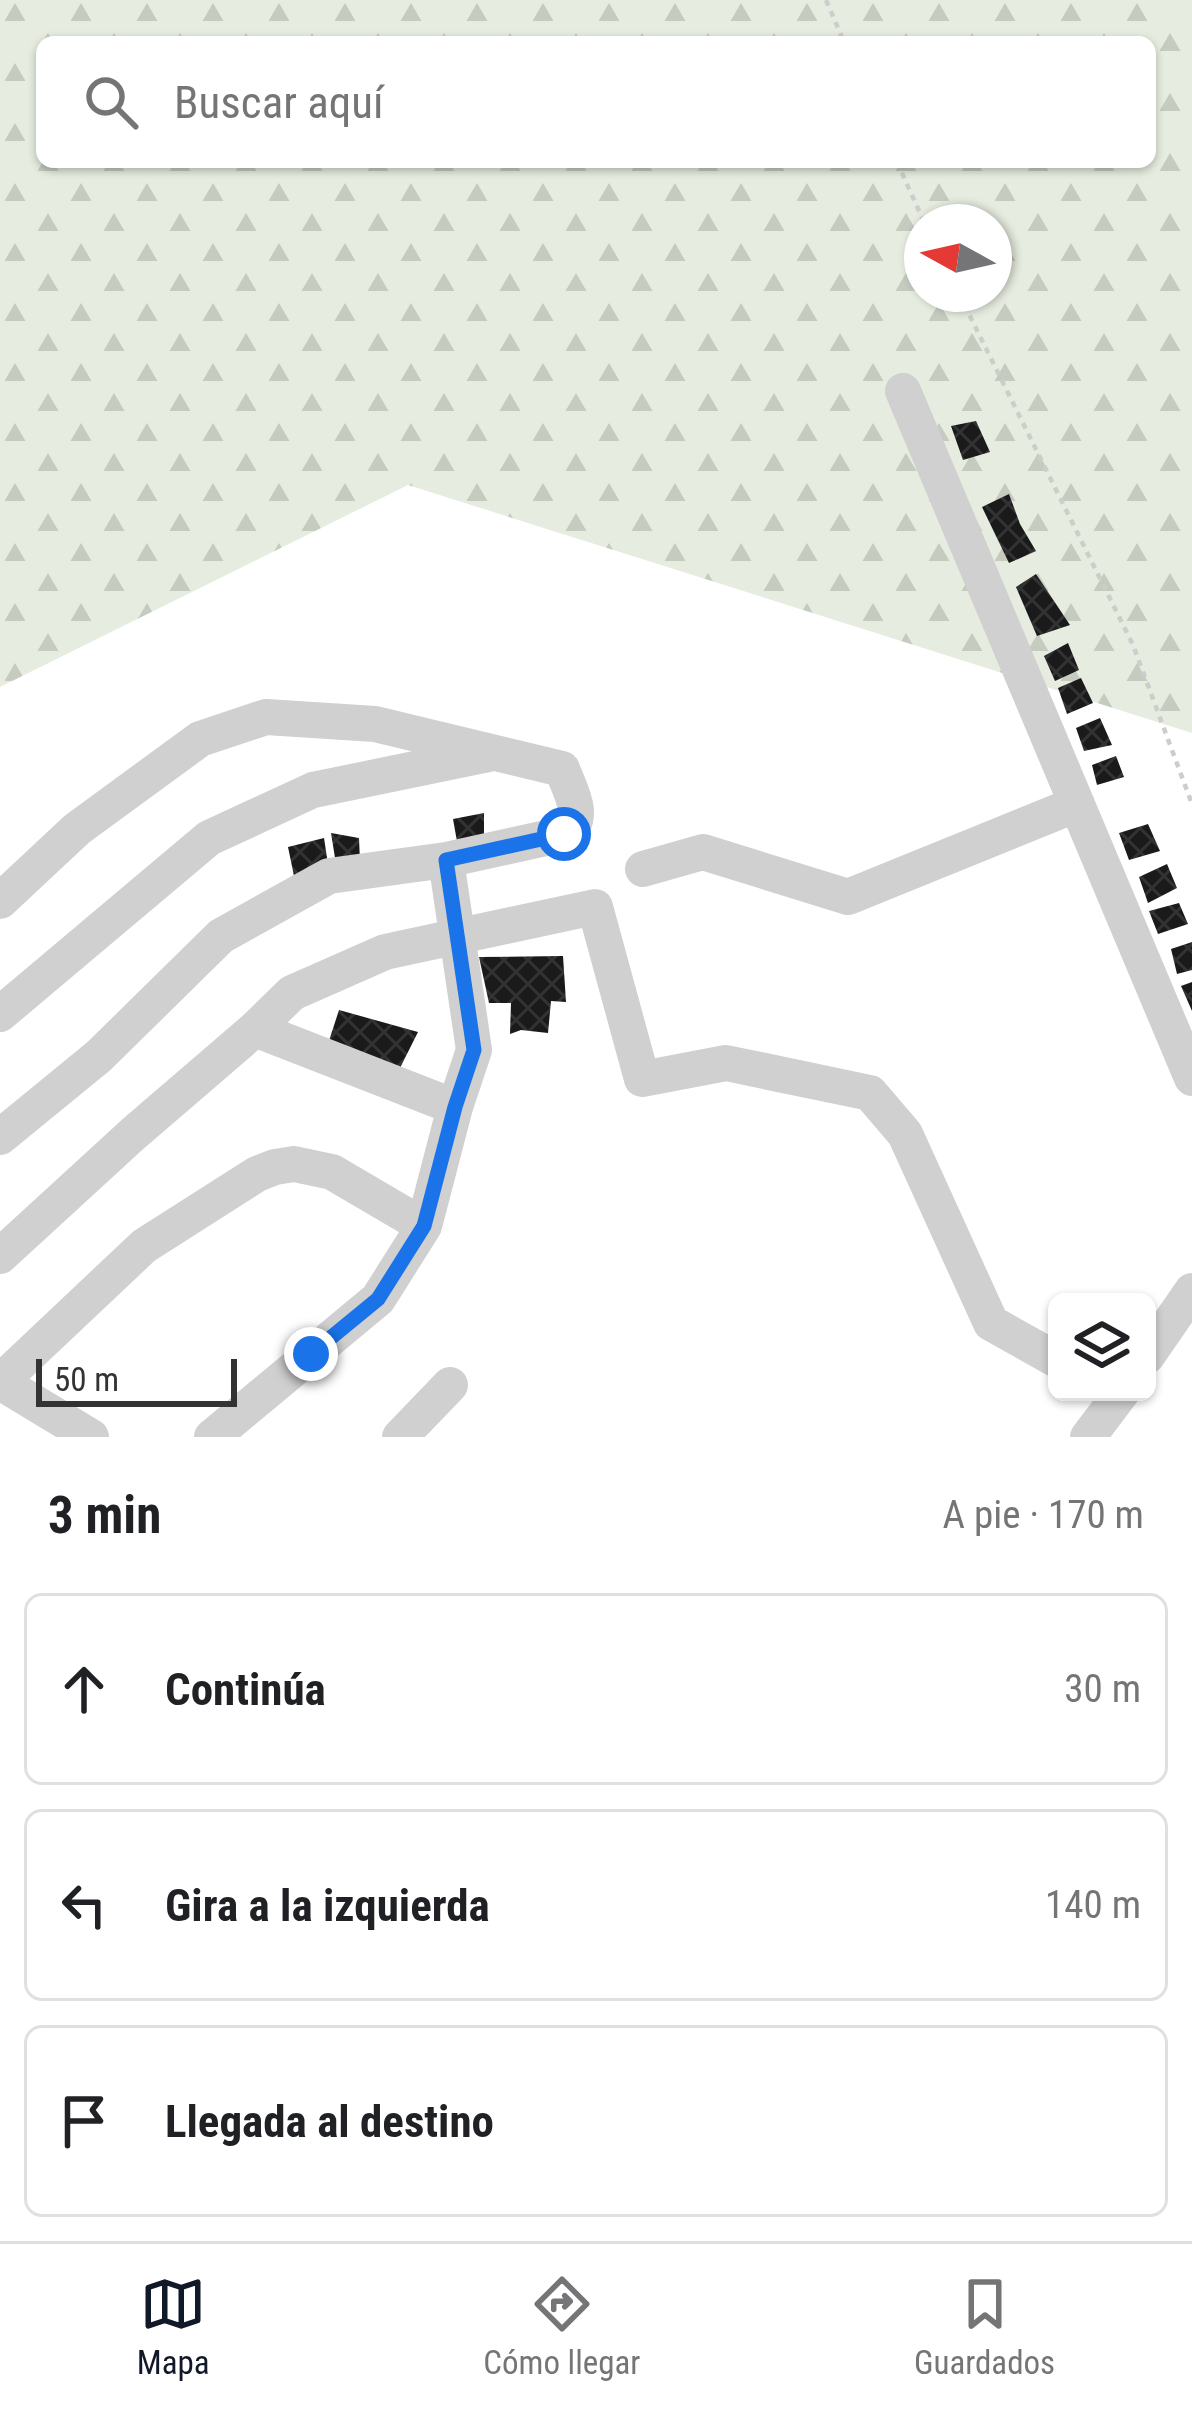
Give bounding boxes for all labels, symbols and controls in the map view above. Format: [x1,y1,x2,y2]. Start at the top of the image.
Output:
search box [36,36,1156,168]
icon: search [78,69,144,135]
text: Buscar aquí [174,76,384,129]
north arrow [904,204,1012,312]
route start [537,807,591,861]
map controls [1048,1293,1156,1401]
button: layers [1048,1293,1156,1401]
route end [284,1327,338,1381]
scale bar [36,1353,237,1406]
text: 50 m [54,1360,119,1399]
text: 3 min [48,1486,161,1545]
text: A pie · 170 m [943,1492,1144,1538]
icon: ahead [51,1656,117,1722]
text: Continúa [165,1663,326,1716]
text: 30 m [1064,1666,1141,1712]
icon: left [51,1872,117,1938]
text: Gira a la izquierda [165,1879,490,1932]
text: 140 m [1045,1882,1141,1928]
icon: arrive [51,2088,117,2154]
text: Llegada al destino [165,2095,494,2148]
tab: Mapa [137,2271,210,2382]
tab: Cómo llegar [483,2271,640,2382]
tab: Guardados [914,2271,1055,2382]

